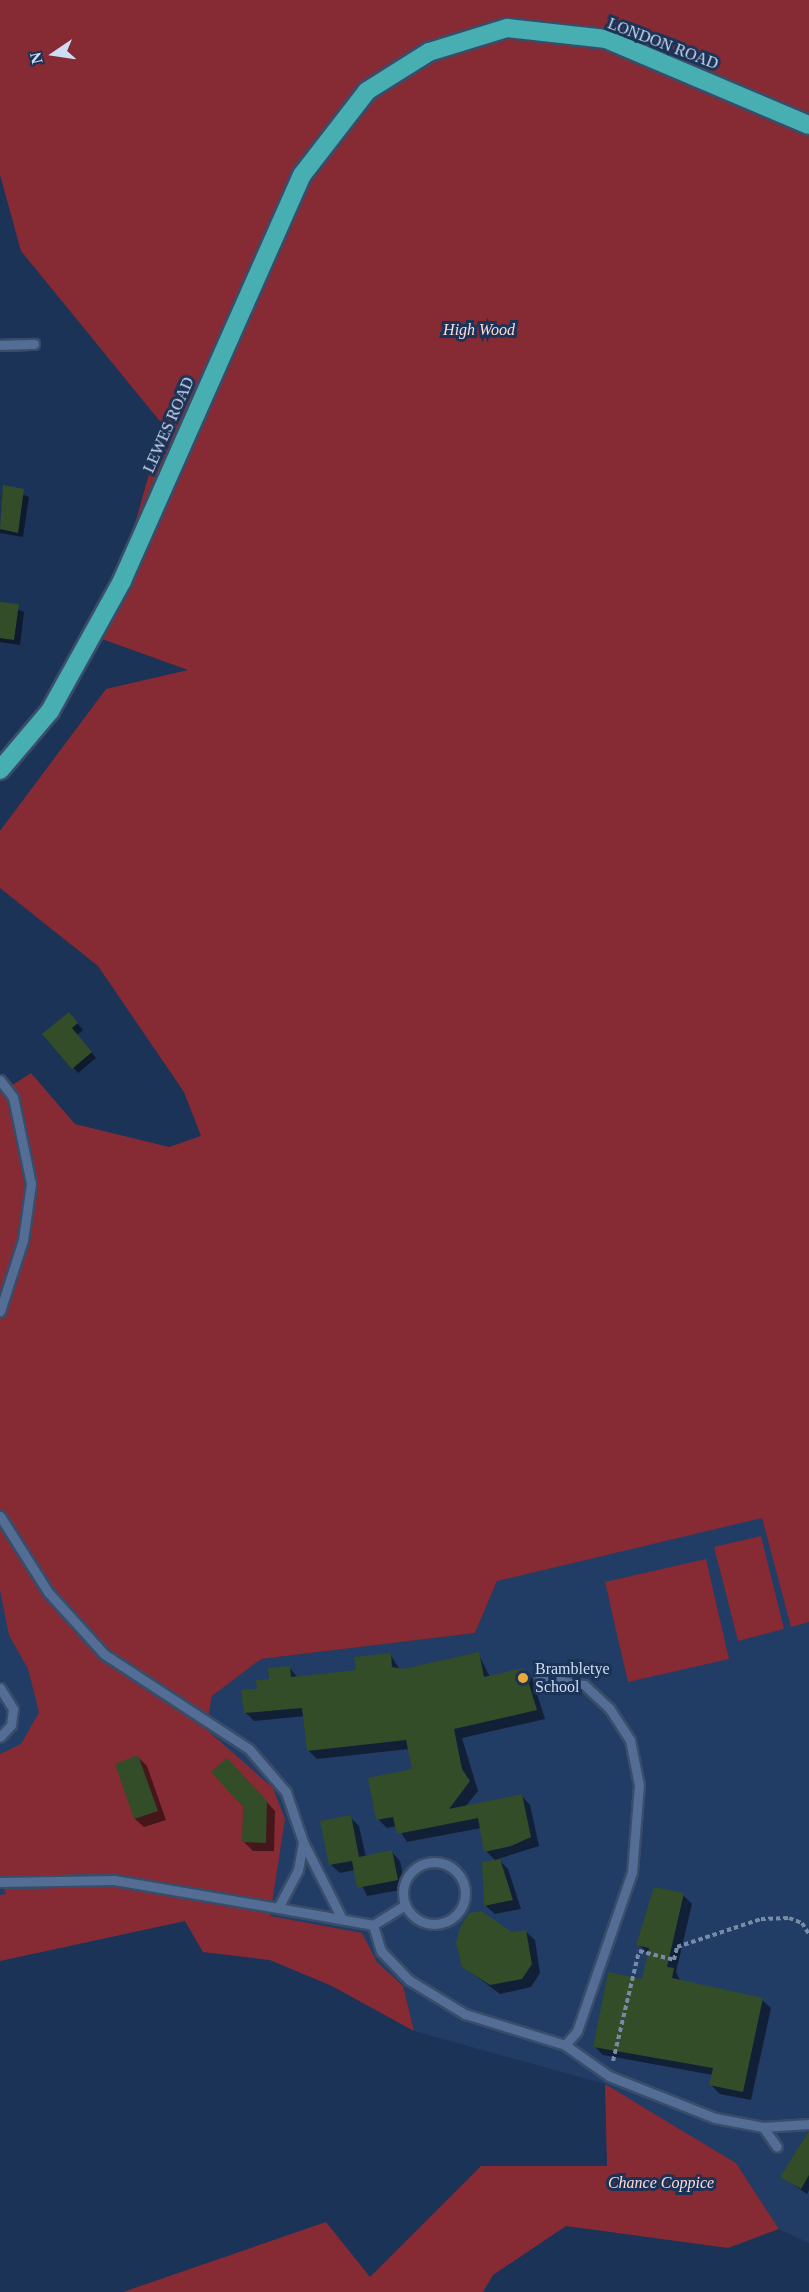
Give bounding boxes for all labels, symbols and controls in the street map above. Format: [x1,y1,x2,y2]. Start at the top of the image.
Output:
street label: LONDON ROAD [605,14,721,74]
north arrow [24,24,84,84]
text: N [26,51,46,66]
park label: High Wood [443,320,515,340]
street label: LEWES ROAD [139,374,199,476]
place label: Brambletye School [535,1659,610,1697]
marker: Brambletye School [516,1671,530,1685]
park label: Chance Coppice [608,2173,714,2193]

